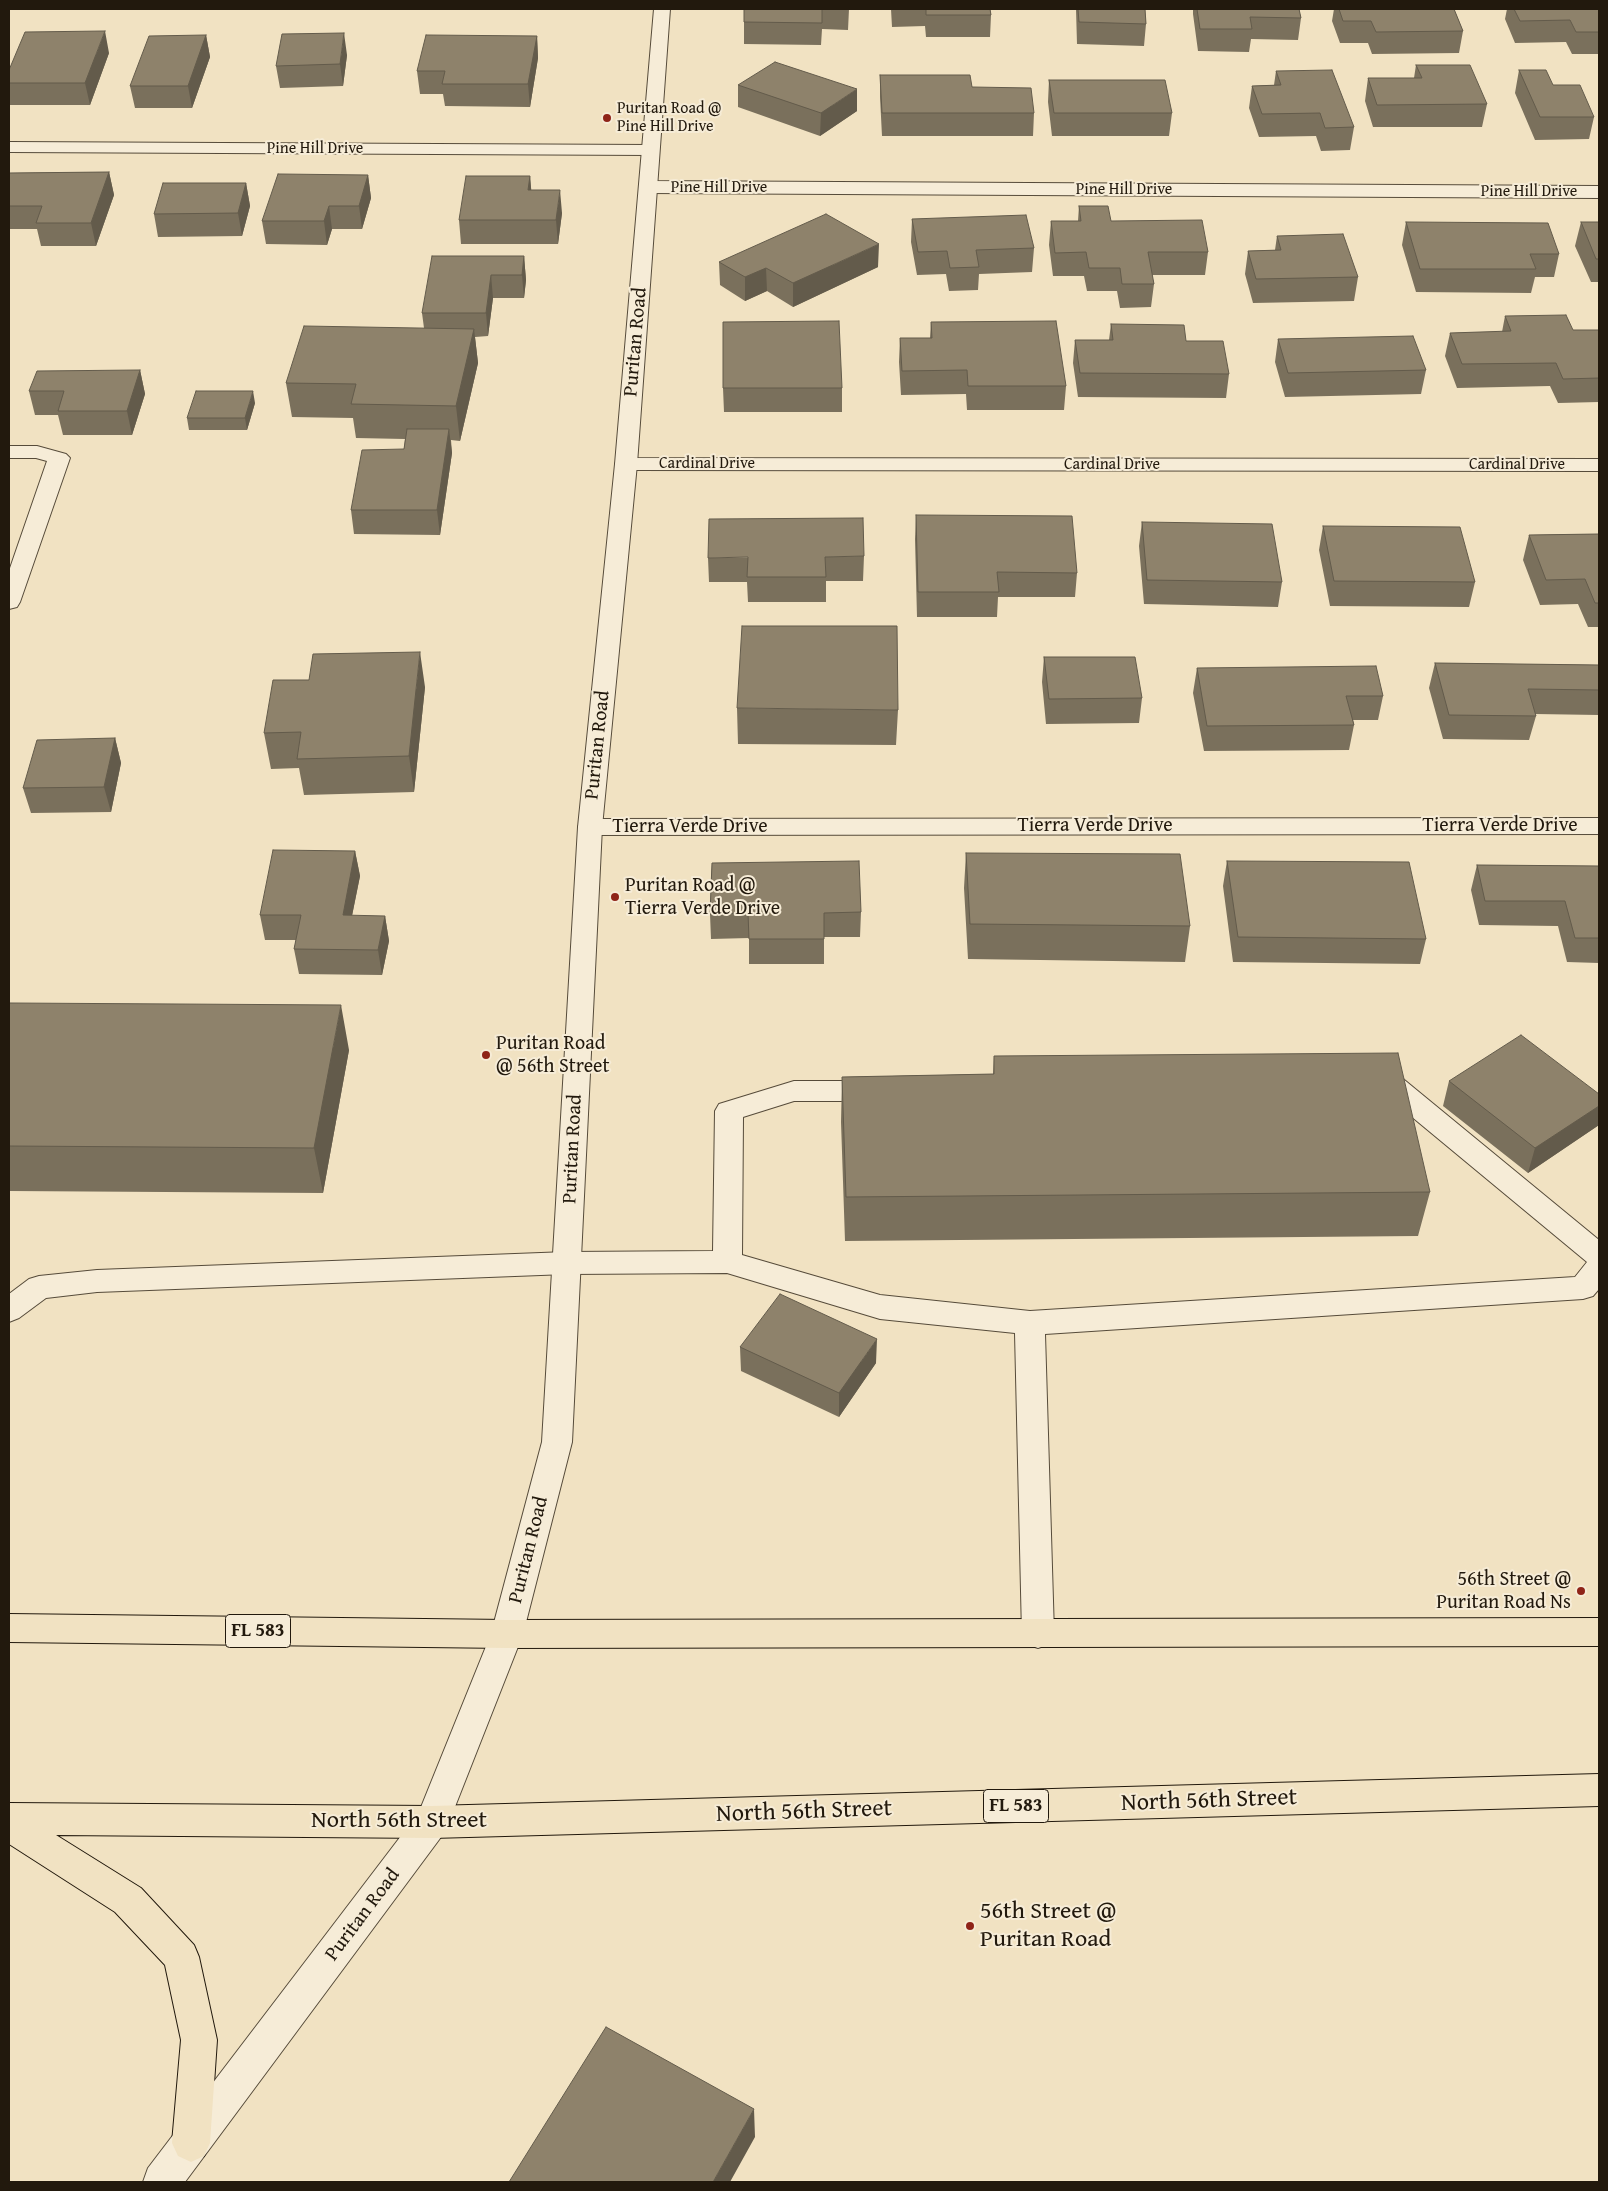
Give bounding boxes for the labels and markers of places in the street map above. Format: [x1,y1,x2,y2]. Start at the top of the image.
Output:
place label: Puritan Road @ Pine Hill Drive [617,99,721,137]
marker: Puritan Road @ Pine Hill Drive [601,112,613,124]
place label: Puritan Road @ Tierra Verde Drive [625,874,780,921]
marker: Puritan Road @ Tierra Verde Drive [609,891,621,903]
place label: Puritan Road @ 56th Street [496,1032,610,1079]
marker: Puritan Road @ 56th Street [480,1049,492,1061]
place label: 56th Street @ Puritan Road Ns [1436,1568,1571,1615]
marker: 56th Street @ Puritan Road Ns [1575,1585,1587,1597]
place label: 56th Street @ Puritan Road [980,1898,1116,1954]
marker: 56th Street @ Puritan Road [964,1920,976,1932]

